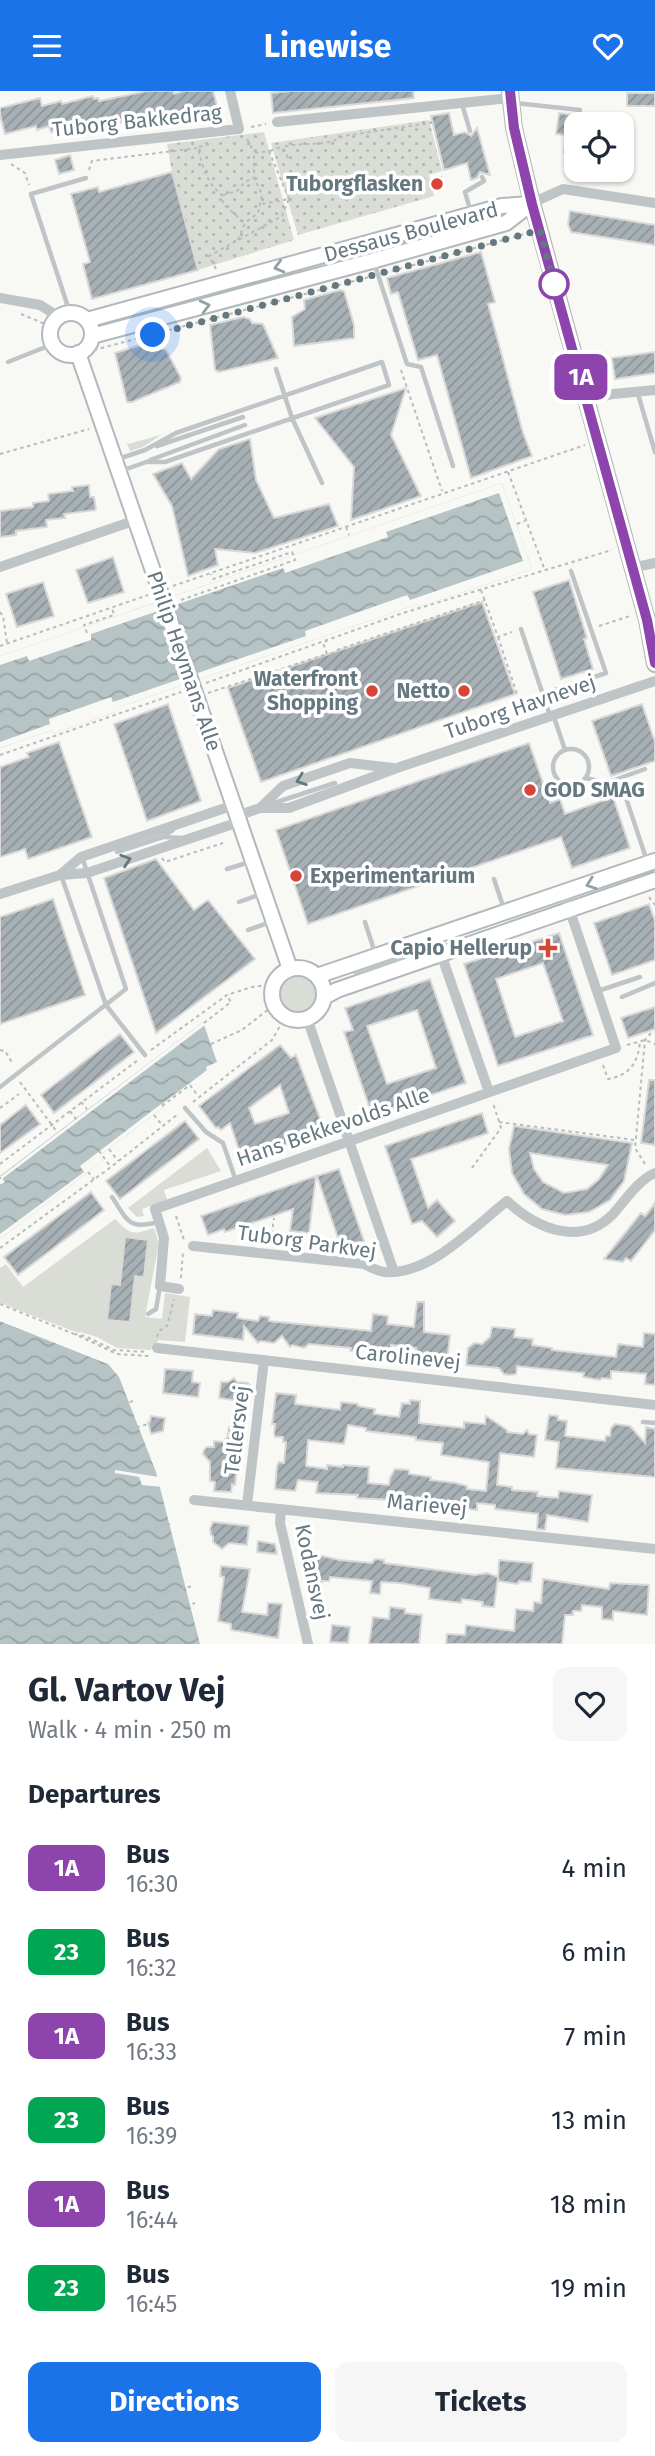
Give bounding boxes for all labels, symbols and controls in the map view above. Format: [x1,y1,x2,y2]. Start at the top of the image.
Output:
icon: menu [28,27,66,65]
text: Linewise [264,27,391,65]
icon: heart [589,27,627,65]
street label: Tuborg Bakkedrag [51,99,223,143]
map controls [564,112,634,182]
button: locate [564,112,634,182]
place label: Tuborgflasken [286,171,423,197]
marker: Tuborgflasken [429,176,445,192]
street label: Dessaus Boulevard [321,196,501,268]
one-way arrow [274,259,286,273]
unlabelled marker [539,269,569,299]
one-way arrow [199,300,211,314]
your location [135,317,170,352]
line badge: 1A [550,354,612,400]
text: 1A [568,363,594,391]
street label: Philip Heymans Alle [141,567,227,755]
place label: Waterfront Shopping [254,666,359,716]
street label: Tuborg Havnevej [441,669,599,745]
place label: Netto [396,678,450,704]
marker: Waterfront Shopping [364,683,380,699]
marker: Netto [456,683,472,699]
one-way arrow [296,772,308,786]
place label: GOD SMAG [544,777,645,803]
marker: GOD SMAG [522,782,538,798]
one-way arrow [120,854,132,868]
place label: Experimentarium [310,863,475,889]
marker: Experimentarium [288,868,304,884]
one-way arrow [585,876,597,890]
place label: Capio Hellerup [390,935,532,961]
marker: Capio Hellerup [538,938,558,958]
street label: Hans Bekkevolds Alle [233,1082,433,1172]
street label: Tuborg Parkvej [236,1219,378,1265]
street label: Carolinevej [354,1339,462,1375]
street label: Tellersvej [219,1384,255,1476]
street label: Marievej [385,1488,469,1522]
street label: Kodansvej [289,1522,335,1622]
button: heart [553,1667,627,1741]
text: Gl. Vartov Vej [28,1670,225,1710]
text: Walk · 4 min · 250 m [28,1716,232,1744]
text: Departures [28,1779,161,1810]
text: Bus [126,1839,169,1870]
text: 4 min [561,1853,627,1884]
text: 1A [54,1854,79,1882]
text: 16:30 [126,1870,178,1898]
text: Bus [126,1923,169,1954]
text: 6 min [561,1937,627,1968]
text: 23 [54,1938,79,1966]
text: 16:32 [126,1954,177,1982]
text: Bus [126,2007,169,2038]
text: 7 min [564,2021,627,2052]
text: 1A [54,2022,79,2050]
text: 16:33 [126,2038,177,2066]
text: Bus [126,2091,169,2122]
text: 13 min [551,2105,627,2136]
text: 23 [54,2106,79,2134]
text: 16:39 [126,2122,177,2150]
text: Bus [126,2175,169,2206]
text: 18 min [550,2189,627,2220]
text: 1A [54,2190,79,2218]
text: 16:44 [126,2206,178,2234]
text: Bus [126,2259,169,2290]
text: 19 min [550,2273,627,2304]
text: 23 [54,2274,79,2302]
text: 16:45 [126,2290,177,2318]
button: Directions [28,2362,321,2442]
button: Tickets [335,2362,627,2442]

